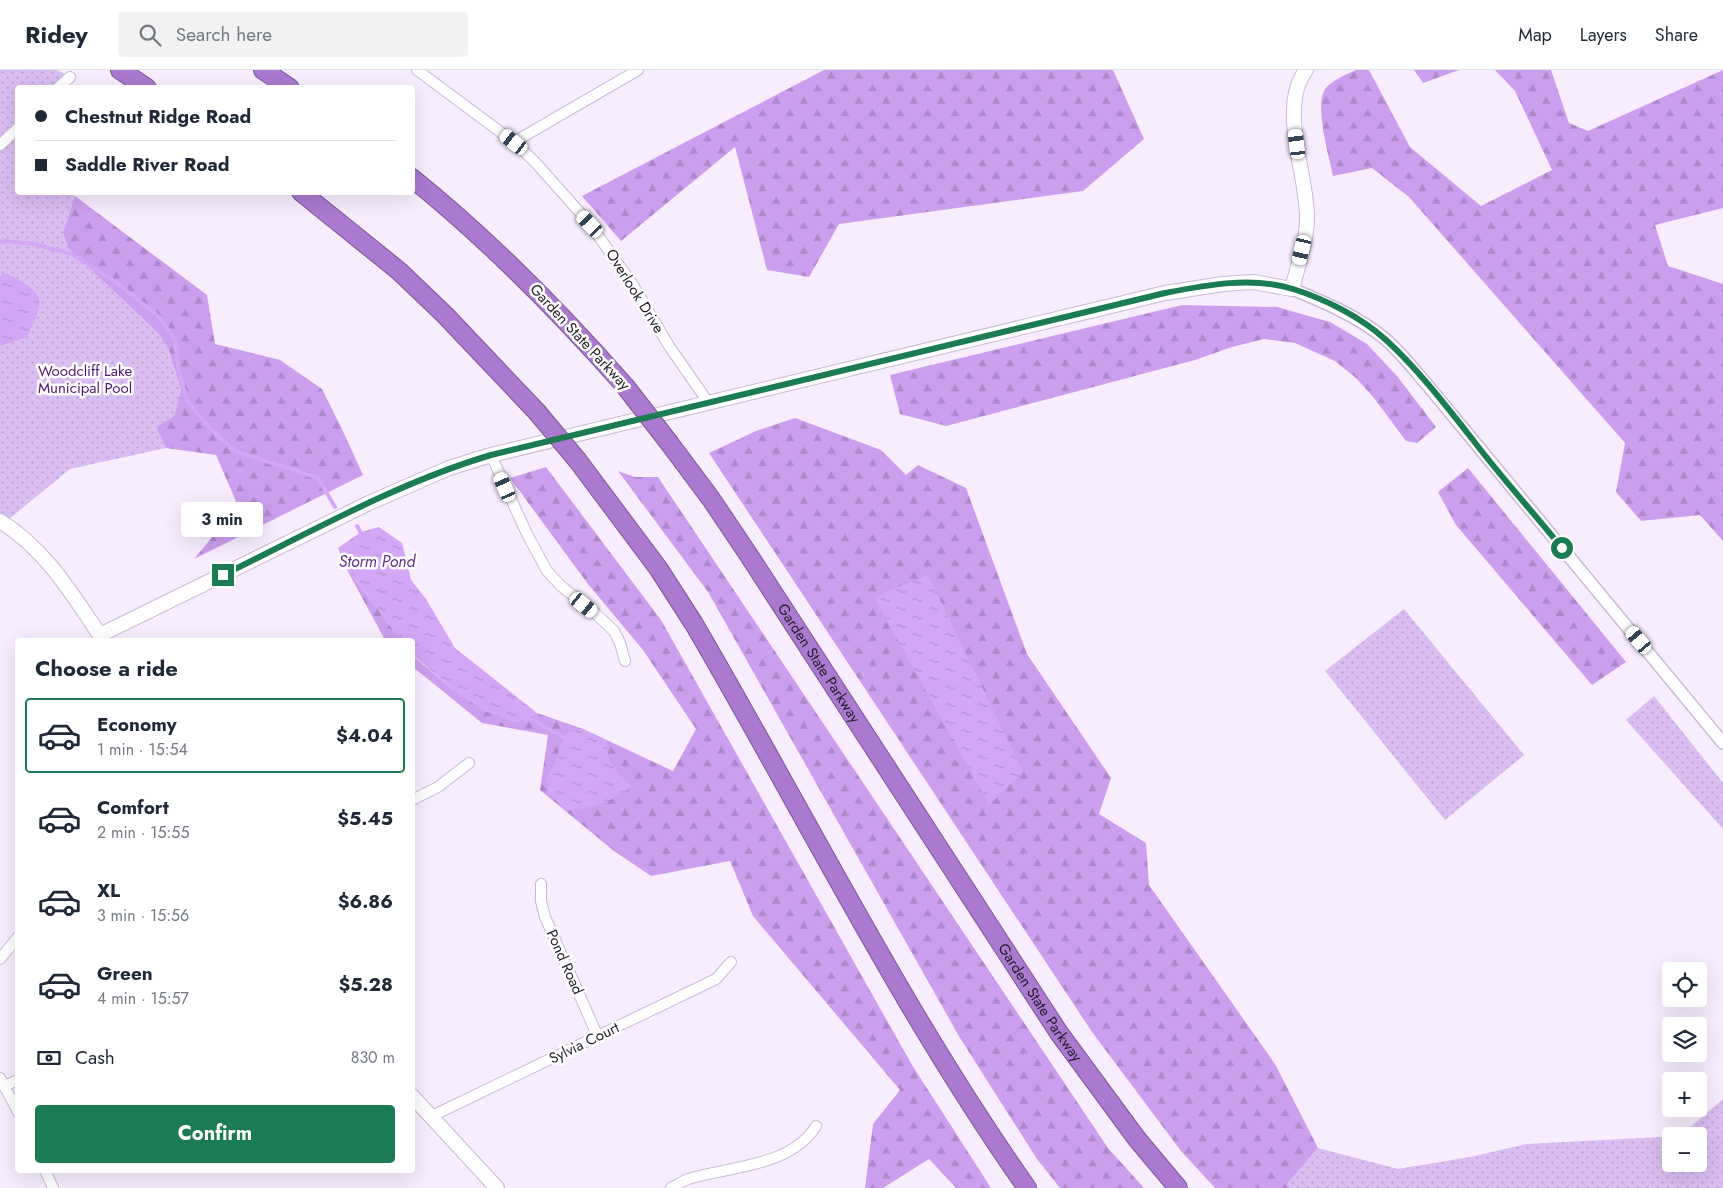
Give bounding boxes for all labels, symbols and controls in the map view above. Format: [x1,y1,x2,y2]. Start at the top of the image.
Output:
search box [118,12,468,57]
text: Ridey [25,17,88,52]
icon: search [136,21,164,49]
text: Search here [176,21,272,48]
text: Map [1518,22,1552,48]
text: Layers [1580,22,1627,48]
text: Share [1655,22,1698,48]
text: Chestnut Ridge Road [65,103,251,130]
car [497,127,530,157]
car [1287,128,1306,160]
text: Saddle River Road [65,151,229,178]
car [574,208,605,240]
car [1291,234,1312,266]
street label: Overlook Drive [600,245,670,338]
street label: Garden State Parkway [525,279,636,395]
park label: Woodcliff Lake Municipal Pool [38,360,132,399]
car [492,470,517,504]
callout: 3 min [182,502,264,538]
text: 3 min [201,508,243,531]
route start [1551,537,1573,559]
water label: Storm Pond [339,550,416,573]
route end [212,564,234,586]
car [567,590,600,620]
street label: Garden State Parkway [772,599,866,728]
car [1623,624,1654,656]
text: Choose a ride [35,652,178,684]
text: Economy [97,711,177,738]
icon: car [37,713,82,758]
text: $4.04 [336,722,393,749]
text: 1 min · 15:54 [97,738,188,761]
text: Comfort [97,794,169,821]
icon: car [37,796,82,841]
text: $5.45 [337,805,393,832]
text: 2 min · 15:55 [97,821,189,844]
text: XL [97,877,120,904]
icon: car [37,879,82,924]
text: $6.86 [338,888,393,915]
text: 3 min · 15:56 [97,904,189,927]
street label: Pond Road [541,926,589,998]
street label: Garden State Parkway [992,939,1088,1067]
text: Green [97,960,153,987]
icon: car [37,962,82,1007]
map controls [1662,962,1707,1172]
button: locate [1662,962,1707,1007]
text: $5.28 [338,971,393,998]
text: 4 min · 15:57 [97,987,189,1010]
street label: Sylvia Court [545,1016,623,1069]
button: layers [1662,1017,1707,1062]
icon: cash [35,1044,63,1072]
text: Cash [75,1044,115,1071]
text: 830 m [351,1046,395,1069]
button: + [1662,1072,1707,1117]
button: Confirm [35,1105,395,1163]
button: − [1662,1127,1707,1172]

